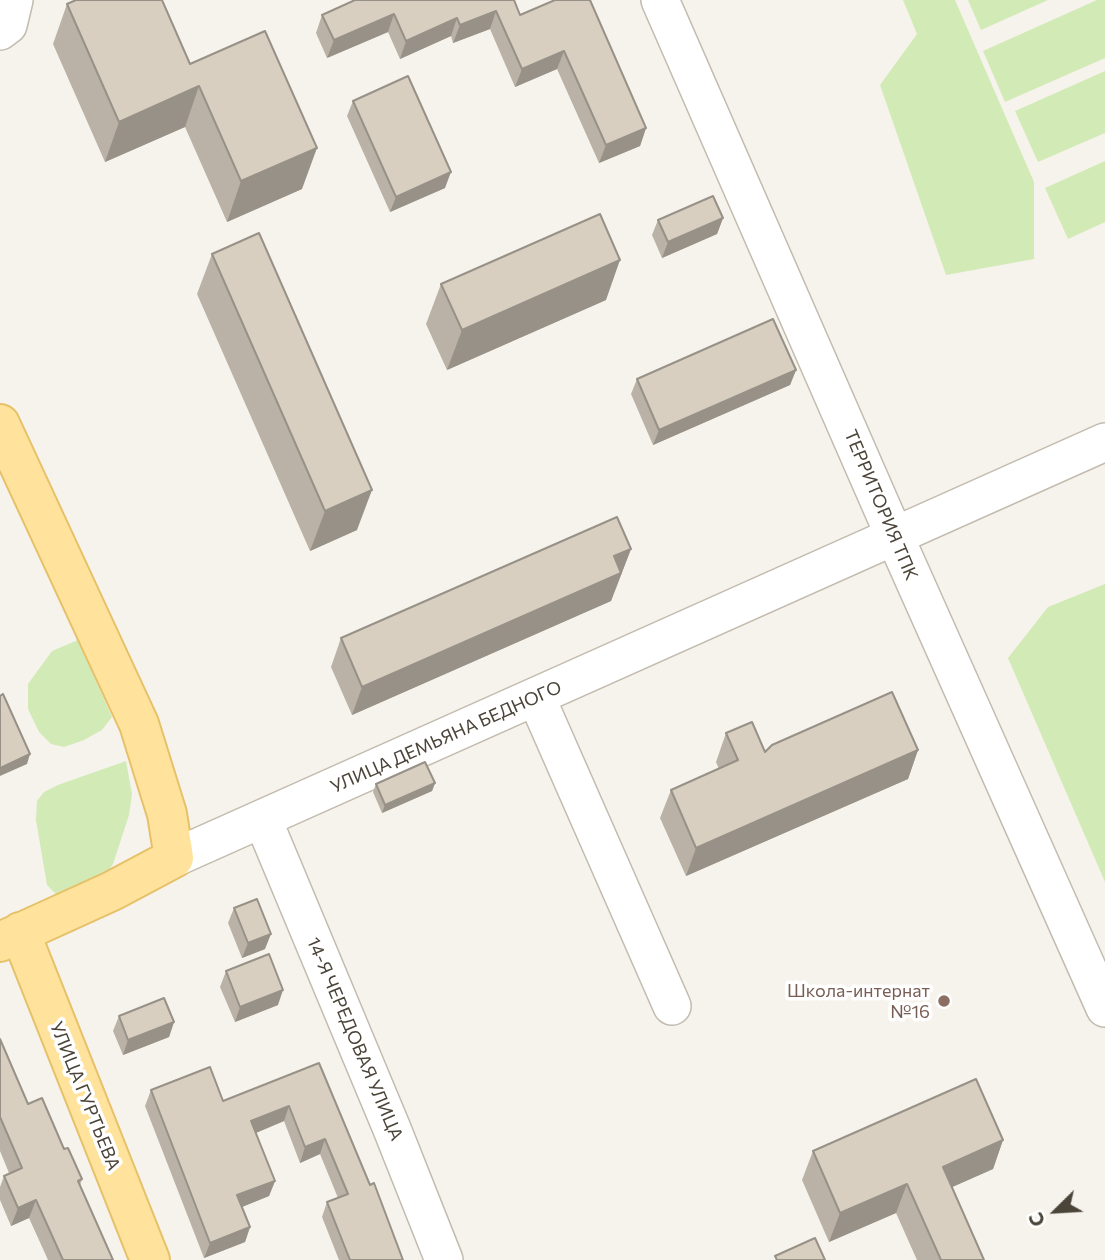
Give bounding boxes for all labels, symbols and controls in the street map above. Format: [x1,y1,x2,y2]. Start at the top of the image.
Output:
street label: ТЕРРИТОРИЯ ТПК [840,426,922,584]
street label: УЛИЦА ДЕМЬЯНА БЕДНОГО [327,676,565,798]
street label: 14-Я ЧЕРЕДОВАЯ УЛИЦА [302,934,408,1144]
place label: Школа-интернат №16 [787,980,930,1023]
marker: Школа-интернат №16 [936,993,952,1009]
street label: УЛИЦА ГУРТЬЕВА [45,1019,125,1173]
north arrow [1021,1176,1091,1246]
text: С [1023,1209,1050,1230]

